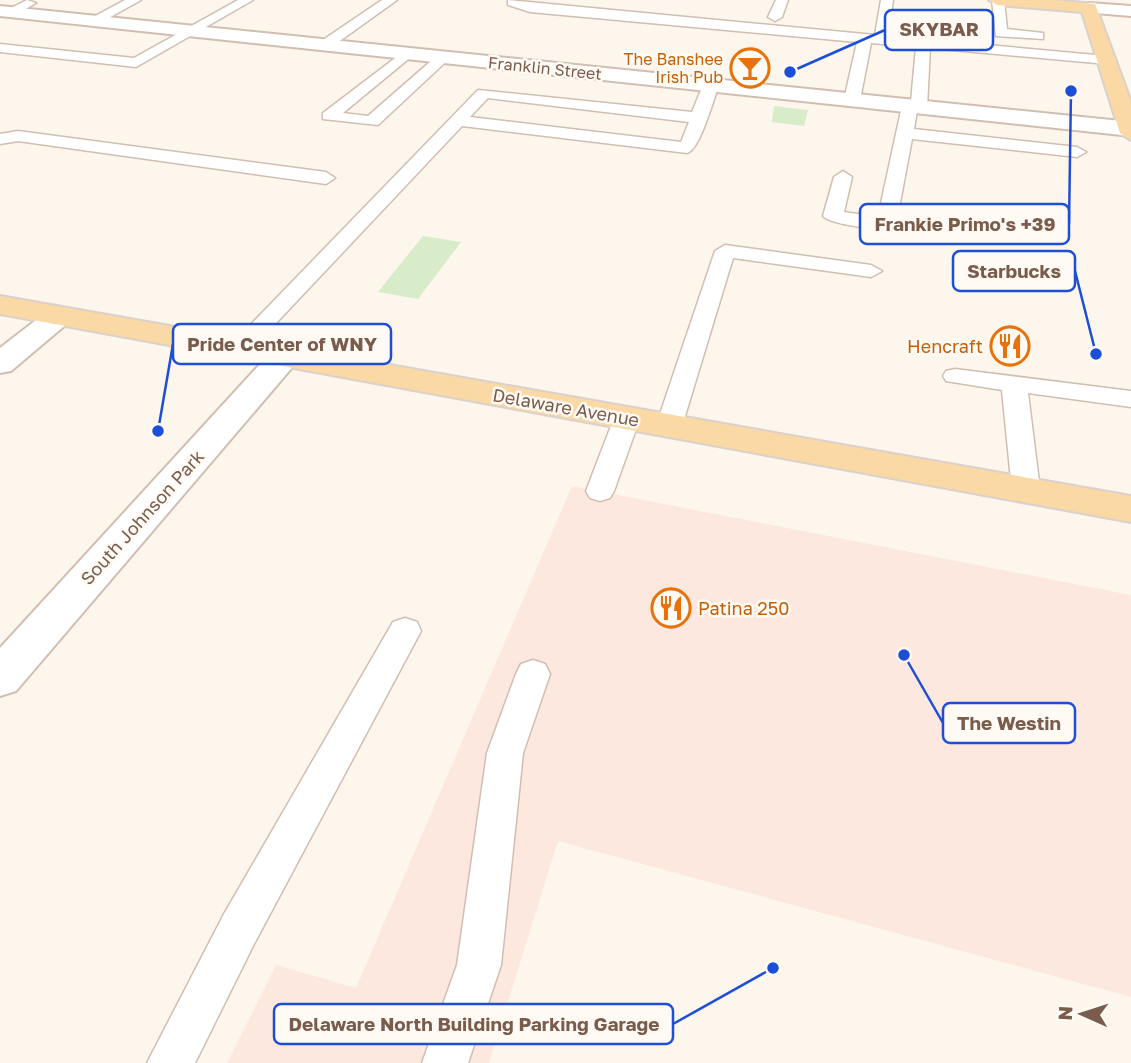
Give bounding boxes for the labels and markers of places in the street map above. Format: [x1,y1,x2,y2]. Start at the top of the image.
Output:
callout: SKYBAR [885,10,993,50]
bar icon: The Banshee Irish Pub [729,47,771,89]
place label: The Banshee Irish Pub [623,49,723,87]
callout: Frankie Primo's +39 [860,204,1069,244]
callout: Starbucks [953,251,1075,291]
callout: Pride Center of WNY [173,324,391,364]
restaurant icon: Hencraft [989,325,1031,367]
place label: Hencraft [907,335,983,357]
restaurant icon: Patina 250 [650,587,692,629]
place label: Patina 250 [698,597,789,619]
callout: The Westin [943,703,1075,743]
callout: Delaware North Building Parking Garage [274,1004,673,1044]

